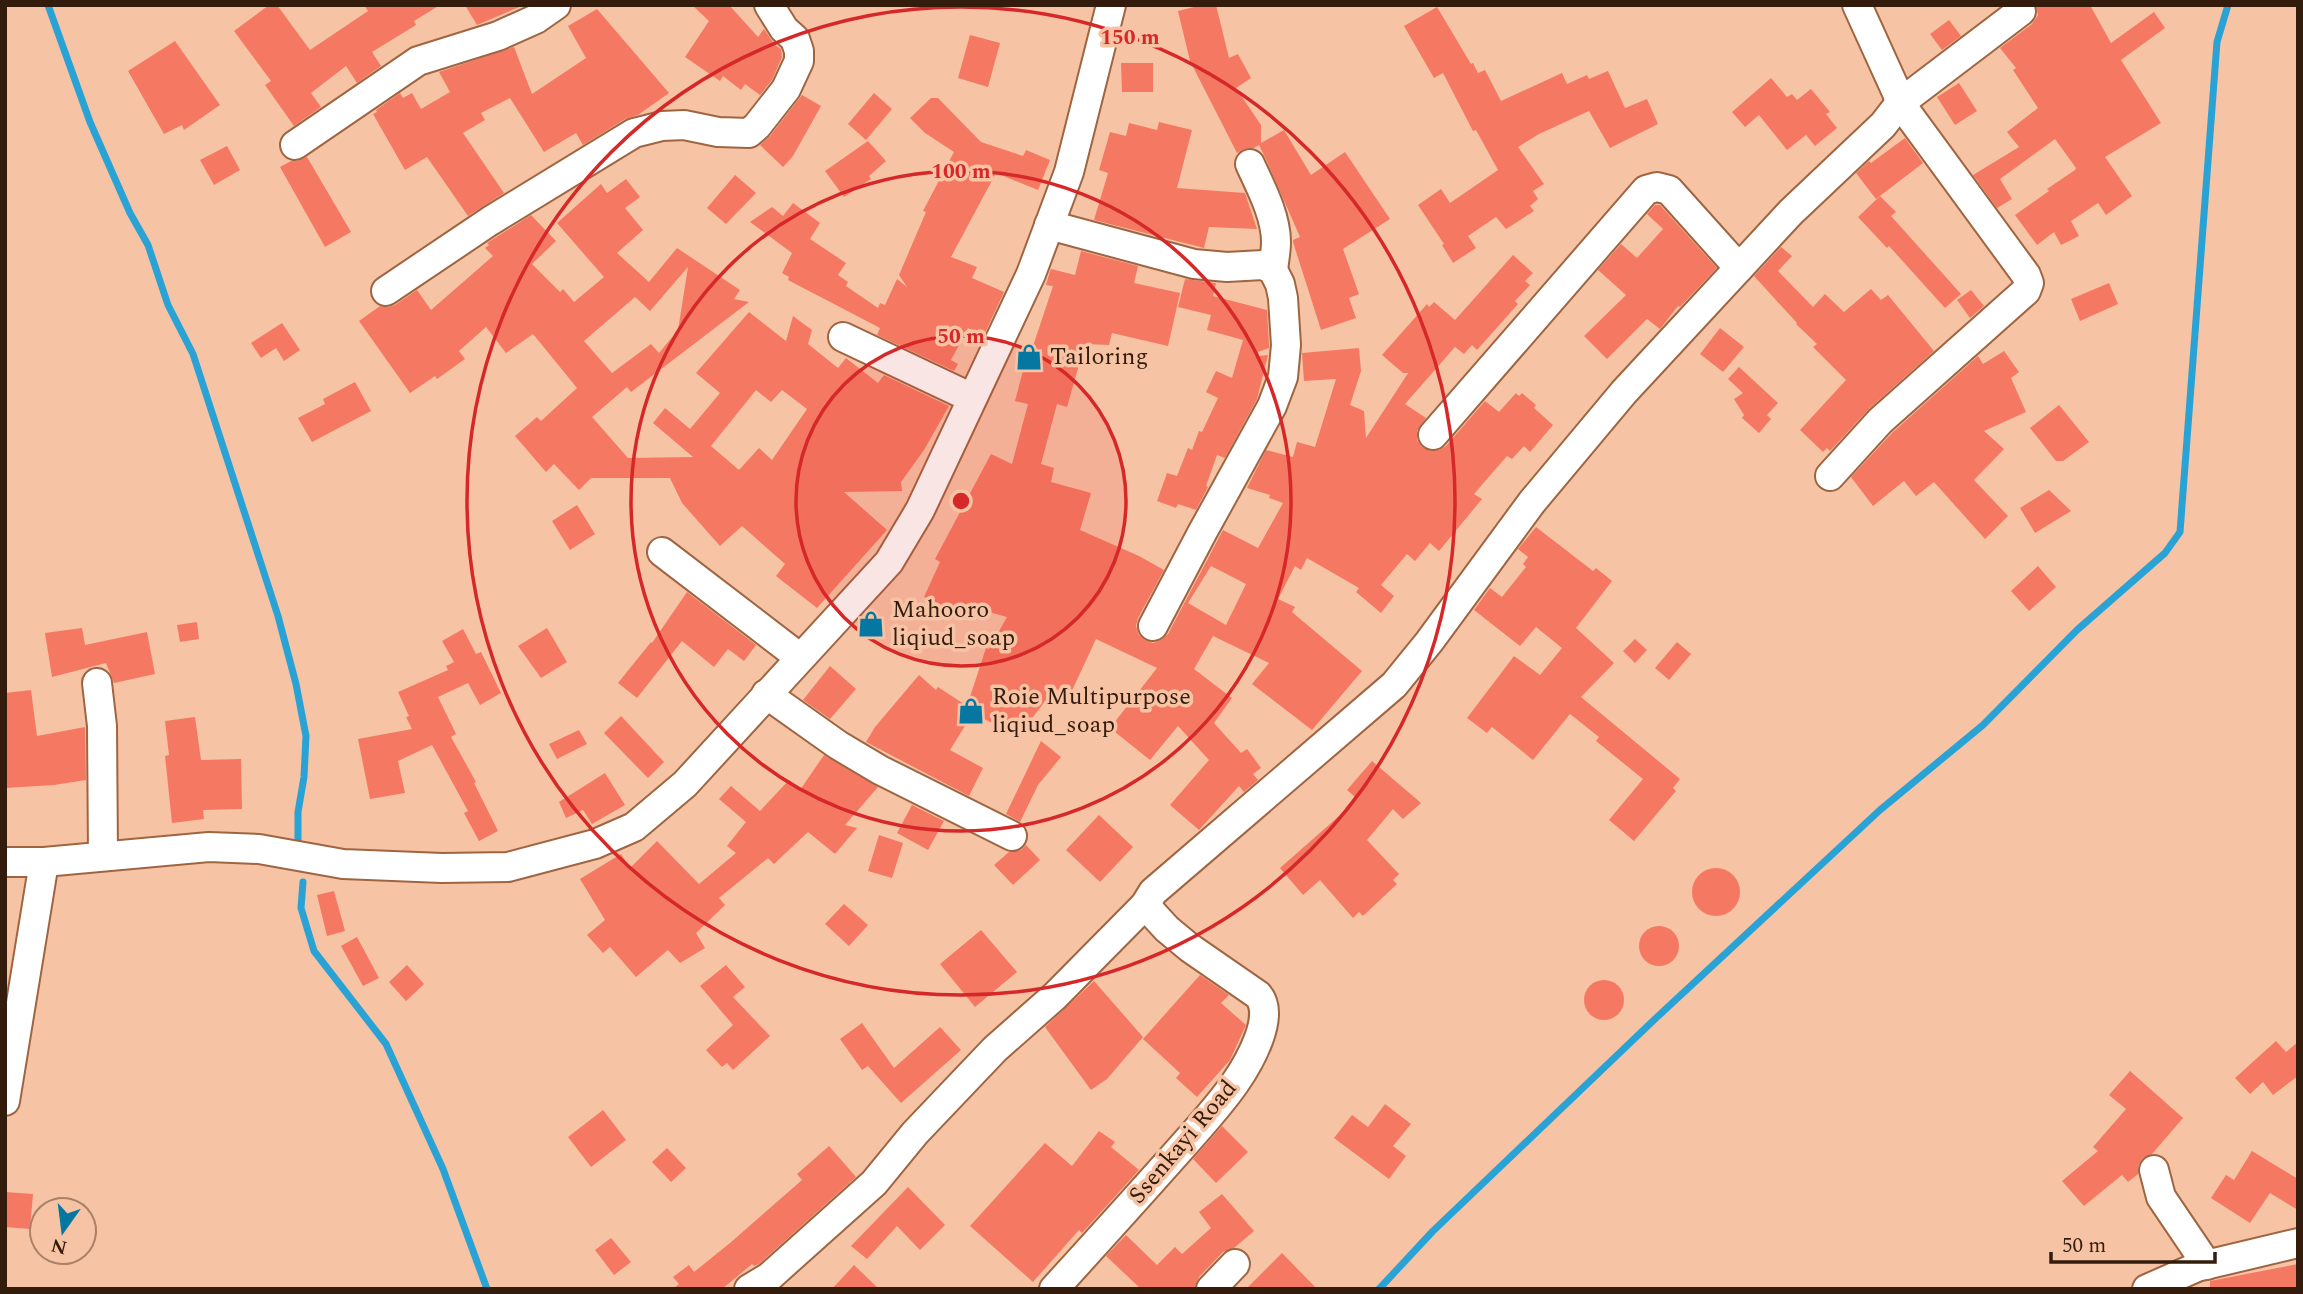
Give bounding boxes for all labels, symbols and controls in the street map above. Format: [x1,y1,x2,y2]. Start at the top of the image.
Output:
text: 150 m [1100,22,1160,54]
text: 100 m [931,156,991,188]
text: 50 m [937,321,985,353]
place label: Tailoring [1050,339,1148,375]
shop icon: Tailoring [1014,342,1044,372]
centre of rings [949,489,973,513]
place label: Mahooro liqiud_soap [892,592,1015,656]
shop icon: Mahooro liqiud_soap [856,609,886,639]
place label: Roie Multipurpose liqiud_soap [992,679,1191,743]
shop icon: Roie Multipurpose liqiud_soap [956,696,986,726]
street label: Ssenkayi Road [1120,1072,1246,1212]
north arrow [28,1196,98,1266]
scale bar [2051,1220,2216,1264]
text: N [48,1230,70,1262]
text: 50 m [2062,1230,2106,1262]

